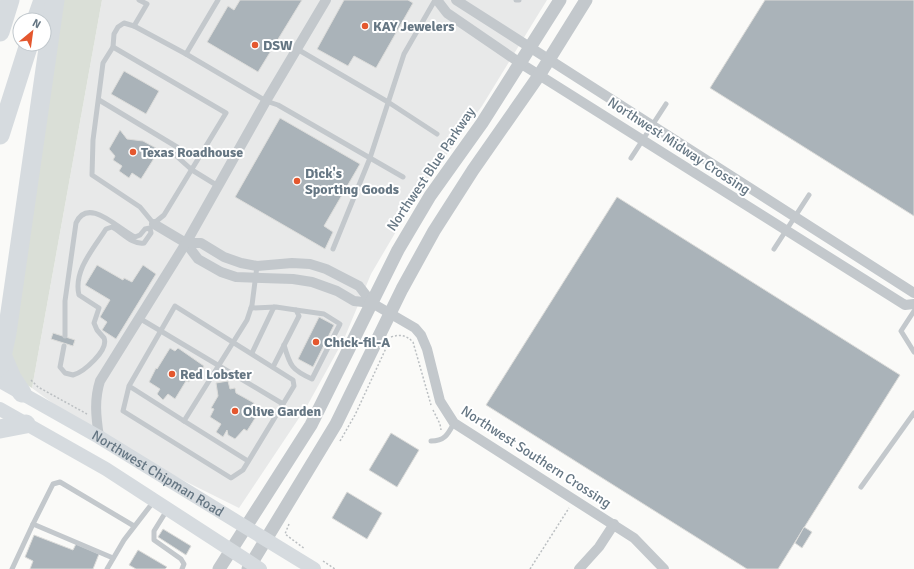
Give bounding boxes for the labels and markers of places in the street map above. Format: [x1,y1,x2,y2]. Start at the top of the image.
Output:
place label: KAY Jewelers [373,18,454,35]
marker: KAY Jewelers [360,21,370,31]
place label: DSW [263,37,293,54]
marker: DSW [250,40,260,50]
place label: Texas Roadhouse [141,144,243,161]
marker: Texas Roadhouse [128,147,138,157]
place label: Dick's Sporting Goods [305,165,399,198]
marker: Dick's Sporting Goods [292,176,302,186]
place label: Chick-fil-A [324,334,390,351]
marker: Chick-fil-A [311,337,321,347]
place label: Red Lobster [180,366,252,383]
marker: Red Lobster [167,369,177,379]
place label: Olive Garden [243,403,321,420]
marker: Olive Garden [230,406,240,416]

